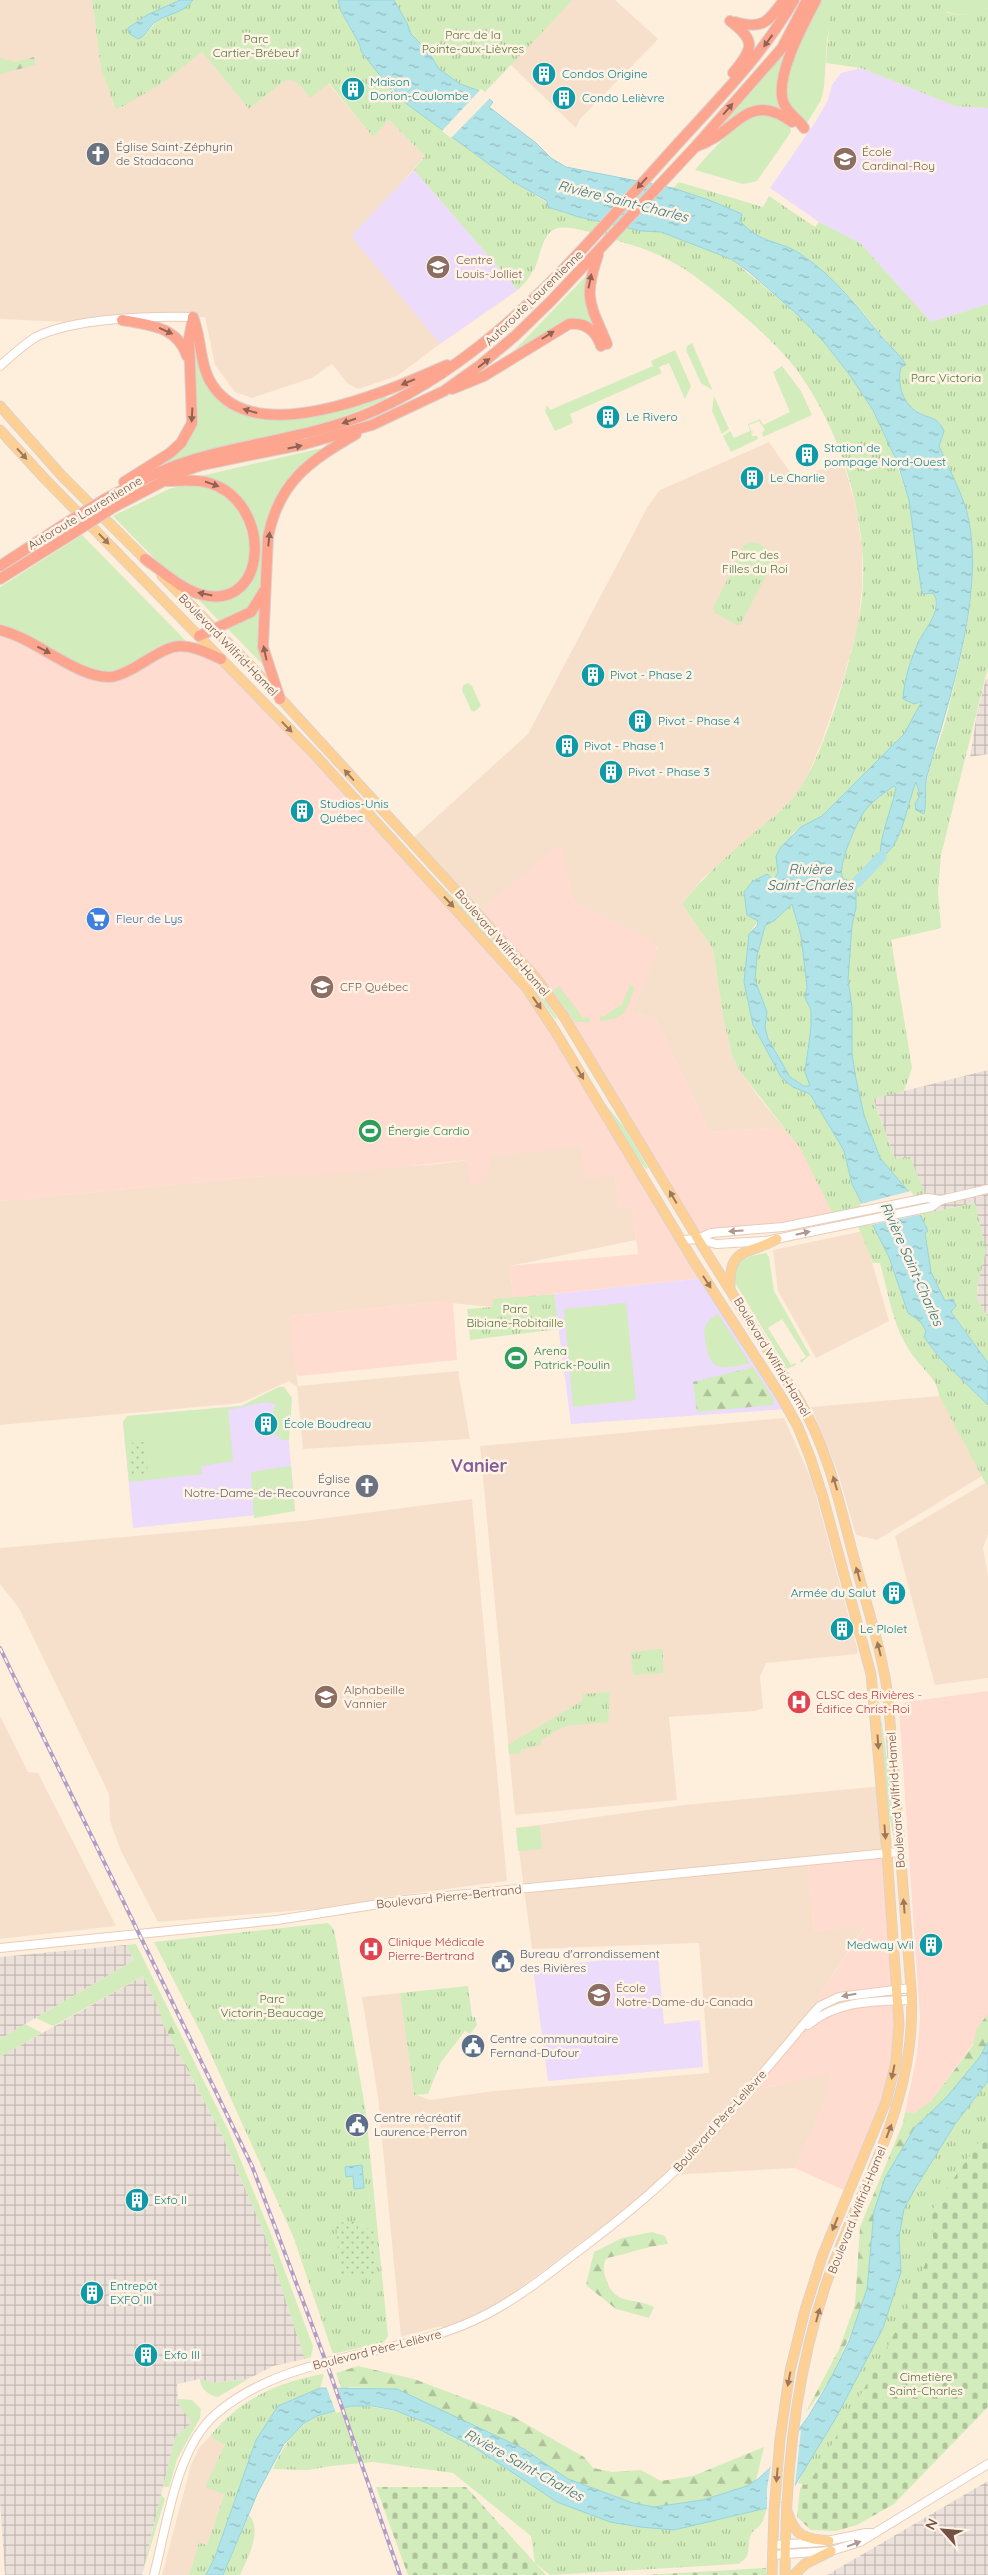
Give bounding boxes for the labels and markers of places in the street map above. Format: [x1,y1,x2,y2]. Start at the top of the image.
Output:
building icon: Condos Origine [531,61,557,87]
place label: Condos Origine [562,66,648,81]
place label: Maison Dorion-Coulombe [370,74,469,103]
building icon: Maison Dorion-Coulombe [340,76,366,102]
building icon: Condo Lelièvre [551,85,577,111]
place label: Condo Lelièvre [582,90,665,105]
place label: Église Saint-Zéphyrin de Stadacona [116,139,233,168]
church icon: Église Saint-Zéphyrin de Stadacona [85,141,111,167]
place label: École Cardinal-Roy [862,144,935,173]
school or university icon: École Cardinal-Roy [832,146,858,172]
place label: Centre Louis-Jolliet [456,252,522,281]
school or university icon: Centre Louis-Jolliet [425,254,451,280]
building icon: Le Rivero [595,404,621,430]
place label: Le Rivero [626,409,678,424]
place label: Station de pompage Nord-Ouest [824,440,946,469]
building icon: Station de pompage Nord-Ouest [794,442,820,468]
building icon: Le Charlie [739,465,765,491]
place label: Le Charlie [770,470,825,485]
building icon: Pivot - Phase 2 [580,662,606,688]
place label: Pivot - Phase 2 [610,667,692,682]
building icon: Pivot - Phase 4 [627,708,653,734]
place label: Pivot - Phase 4 [658,713,740,728]
building icon: Pivot - Phase 1 [554,733,580,759]
place label: Pivot - Phase 1 [584,738,664,753]
building icon: Pivot - Phase 3 [598,759,624,785]
place label: Pivot - Phase 3 [628,764,710,779]
place label: Studios-Unis Québec [320,796,389,825]
building icon: Studios-Unis Québec [289,798,315,824]
supermarket icon: Fleur de Lys [85,906,111,932]
place label: Fleur de Lys [116,911,183,926]
school or university icon: CFP Québec [309,974,335,1000]
place label: CFP Québec [340,979,408,994]
sports icon: Énergie Cardio [357,1118,383,1144]
place label: Énergie Cardio [388,1123,470,1138]
place label: Arena Patrick-Poulin [534,1343,610,1372]
sports icon: Arena Patrick-Poulin [503,1345,529,1371]
building icon: École Boudreau [253,1411,279,1437]
place label: École Boudreau [284,1416,371,1431]
place label: Église Notre-Dame-de-Recouvrance [184,1471,350,1500]
church icon: Église Notre-Dame-de-Recouvrance [354,1473,380,1499]
building icon: Armée du Salut [881,1580,907,1606]
place label: Armée du Salut [791,1585,876,1600]
building icon: Le PIolet [829,1616,855,1642]
place label: Le PIolet [860,1621,907,1636]
place label: Alphabeille Vannier [344,1682,405,1711]
school or university icon: Alphabeille Vannier [313,1684,339,1710]
place label: CLSC des Rivières - Édifice Christ-Roi [816,1687,922,1716]
hospital icon: CLSC des Rivières - Édifice Christ-Roi [786,1689,812,1715]
building icon: Medway Wil [918,1932,944,1958]
place label: Clinique Médicale Pierre-Bertrand [388,1934,484,1963]
hospital icon: Clinique Médicale Pierre-Bertrand [358,1936,384,1962]
place label: Medway Wil [847,1937,914,1952]
place label: Bureau d'arrondissement des Rivières [520,1946,660,1975]
public building icon: Bureau d'arrondissement des Rivières [490,1948,516,1974]
place label: École Notre-Dame-du-Canada [616,1980,753,2009]
school or university icon: École Notre-Dame-du-Canada [586,1982,612,2008]
place label: Centre communautaire Fernand-Dufour [490,2031,618,2060]
public building icon: Centre communautaire Fernand-Dufour [460,2033,486,2059]
place label: Centre récréatif Laurence-Perron [374,2110,467,2139]
public building icon: Centre récréatif Laurence-Perron [344,2112,370,2138]
building icon: Exfo II [124,2187,150,2213]
place label: Exfo II [154,2192,187,2207]
place label: Entrepôt EXFO III [110,2278,158,2307]
building icon: Entrepôt EXFO III [79,2280,105,2306]
building icon: Exfo III [133,2342,159,2368]
place label: Exfo III [164,2347,200,2362]

